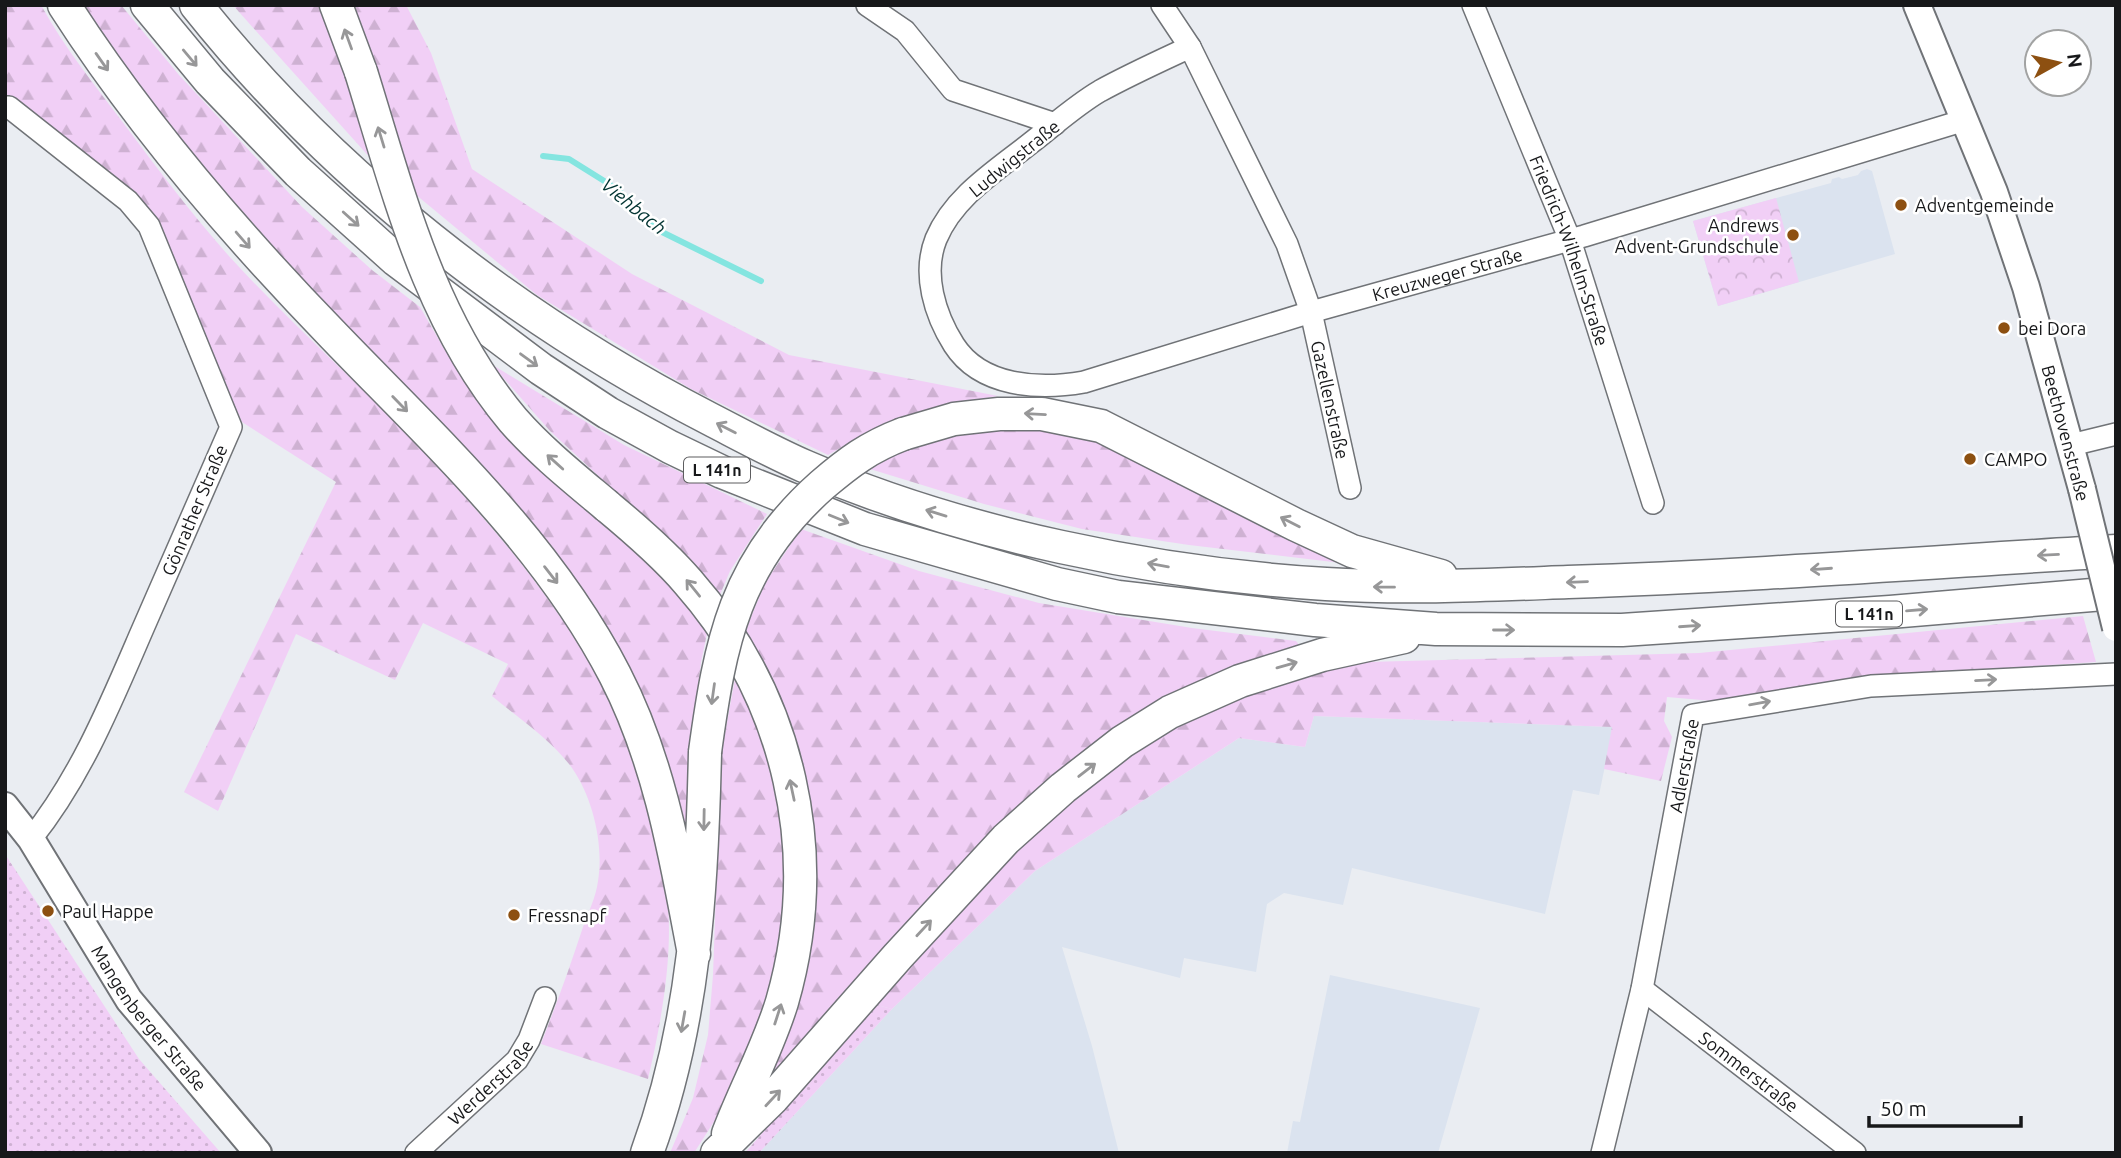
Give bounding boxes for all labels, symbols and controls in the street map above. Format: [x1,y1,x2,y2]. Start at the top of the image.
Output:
one-way arrow [341,28,353,50]
north arrow [2023,28,2093,98]
one-way arrow [182,48,198,66]
one-way arrow [95,52,109,71]
text: N [2063,52,2087,69]
street label: Ludwigstraße [965,115,1063,201]
one-way arrow [374,126,387,148]
street label: Friedrich-Wilhelm-Straße [1526,152,1613,348]
water label: Viehbach [597,173,671,239]
place label: Adventgemeinde [1915,195,2054,215]
marker: Adventgemeinde [1893,197,1909,213]
one-way arrow [341,211,359,227]
place label: Andrews Advent-Grundschule [1615,215,1779,256]
marker: Andrews Advent-Grundschule [1785,227,1801,243]
one-way arrow [235,231,251,249]
street label: Kreuzweger Straße [1370,244,1525,304]
place label: bei Dora [2018,318,2086,338]
marker: bei Dora [1996,320,2012,336]
street label: Gazellenstraße [1308,339,1353,461]
one-way arrow [519,353,538,367]
street label: Beethovenstraße [2038,363,2094,503]
one-way arrow [392,396,409,413]
one-way arrow [1023,407,1046,420]
one-way arrow [716,420,737,434]
street label: Gönrather Straße [157,441,231,579]
place label: CAMPO [1984,449,2048,469]
marker: CAMPO [1962,451,1978,467]
one-way arrow [547,453,564,470]
road number: L 141n [684,457,750,482]
one-way arrow [926,505,948,518]
one-way arrow [828,513,850,526]
one-way arrow [1280,514,1301,528]
one-way arrow [2036,549,2059,562]
one-way arrow [1147,558,1170,571]
one-way arrow [1810,563,1832,576]
one-way arrow [543,565,558,584]
one-way arrow [1566,575,1589,589]
one-way arrow [685,579,701,597]
one-way arrow [1373,580,1396,593]
road number: L 141n [1836,601,1902,626]
one-way arrow [1905,603,1928,616]
one-way arrow [1678,619,1701,632]
one-way arrow [1493,623,1516,637]
one-way arrow [1276,658,1298,671]
one-way arrow [1975,673,1998,686]
one-way arrow [706,682,719,704]
one-way arrow [1748,696,1771,709]
street label: Adlerstraße [1665,717,1702,814]
one-way arrow [1077,762,1095,777]
one-way arrow [785,779,798,802]
one-way arrow [697,808,710,831]
place label: Paul Happe [62,901,154,921]
marker: Paul Happe [40,903,56,919]
place label: Fressnapf [528,905,607,925]
marker: Fressnapf [506,907,522,923]
one-way arrow [916,919,932,937]
street label: Mangenberger Straße [88,942,211,1095]
one-way arrow [772,1004,785,1026]
one-way arrow [676,1010,689,1033]
street label: Sommerstraße [1695,1027,1802,1116]
street label: Werderstraße [444,1036,537,1129]
scale bar [1869,1084,2021,1128]
one-way arrow [764,1090,781,1107]
text: 50 m [1880,1096,1927,1120]

